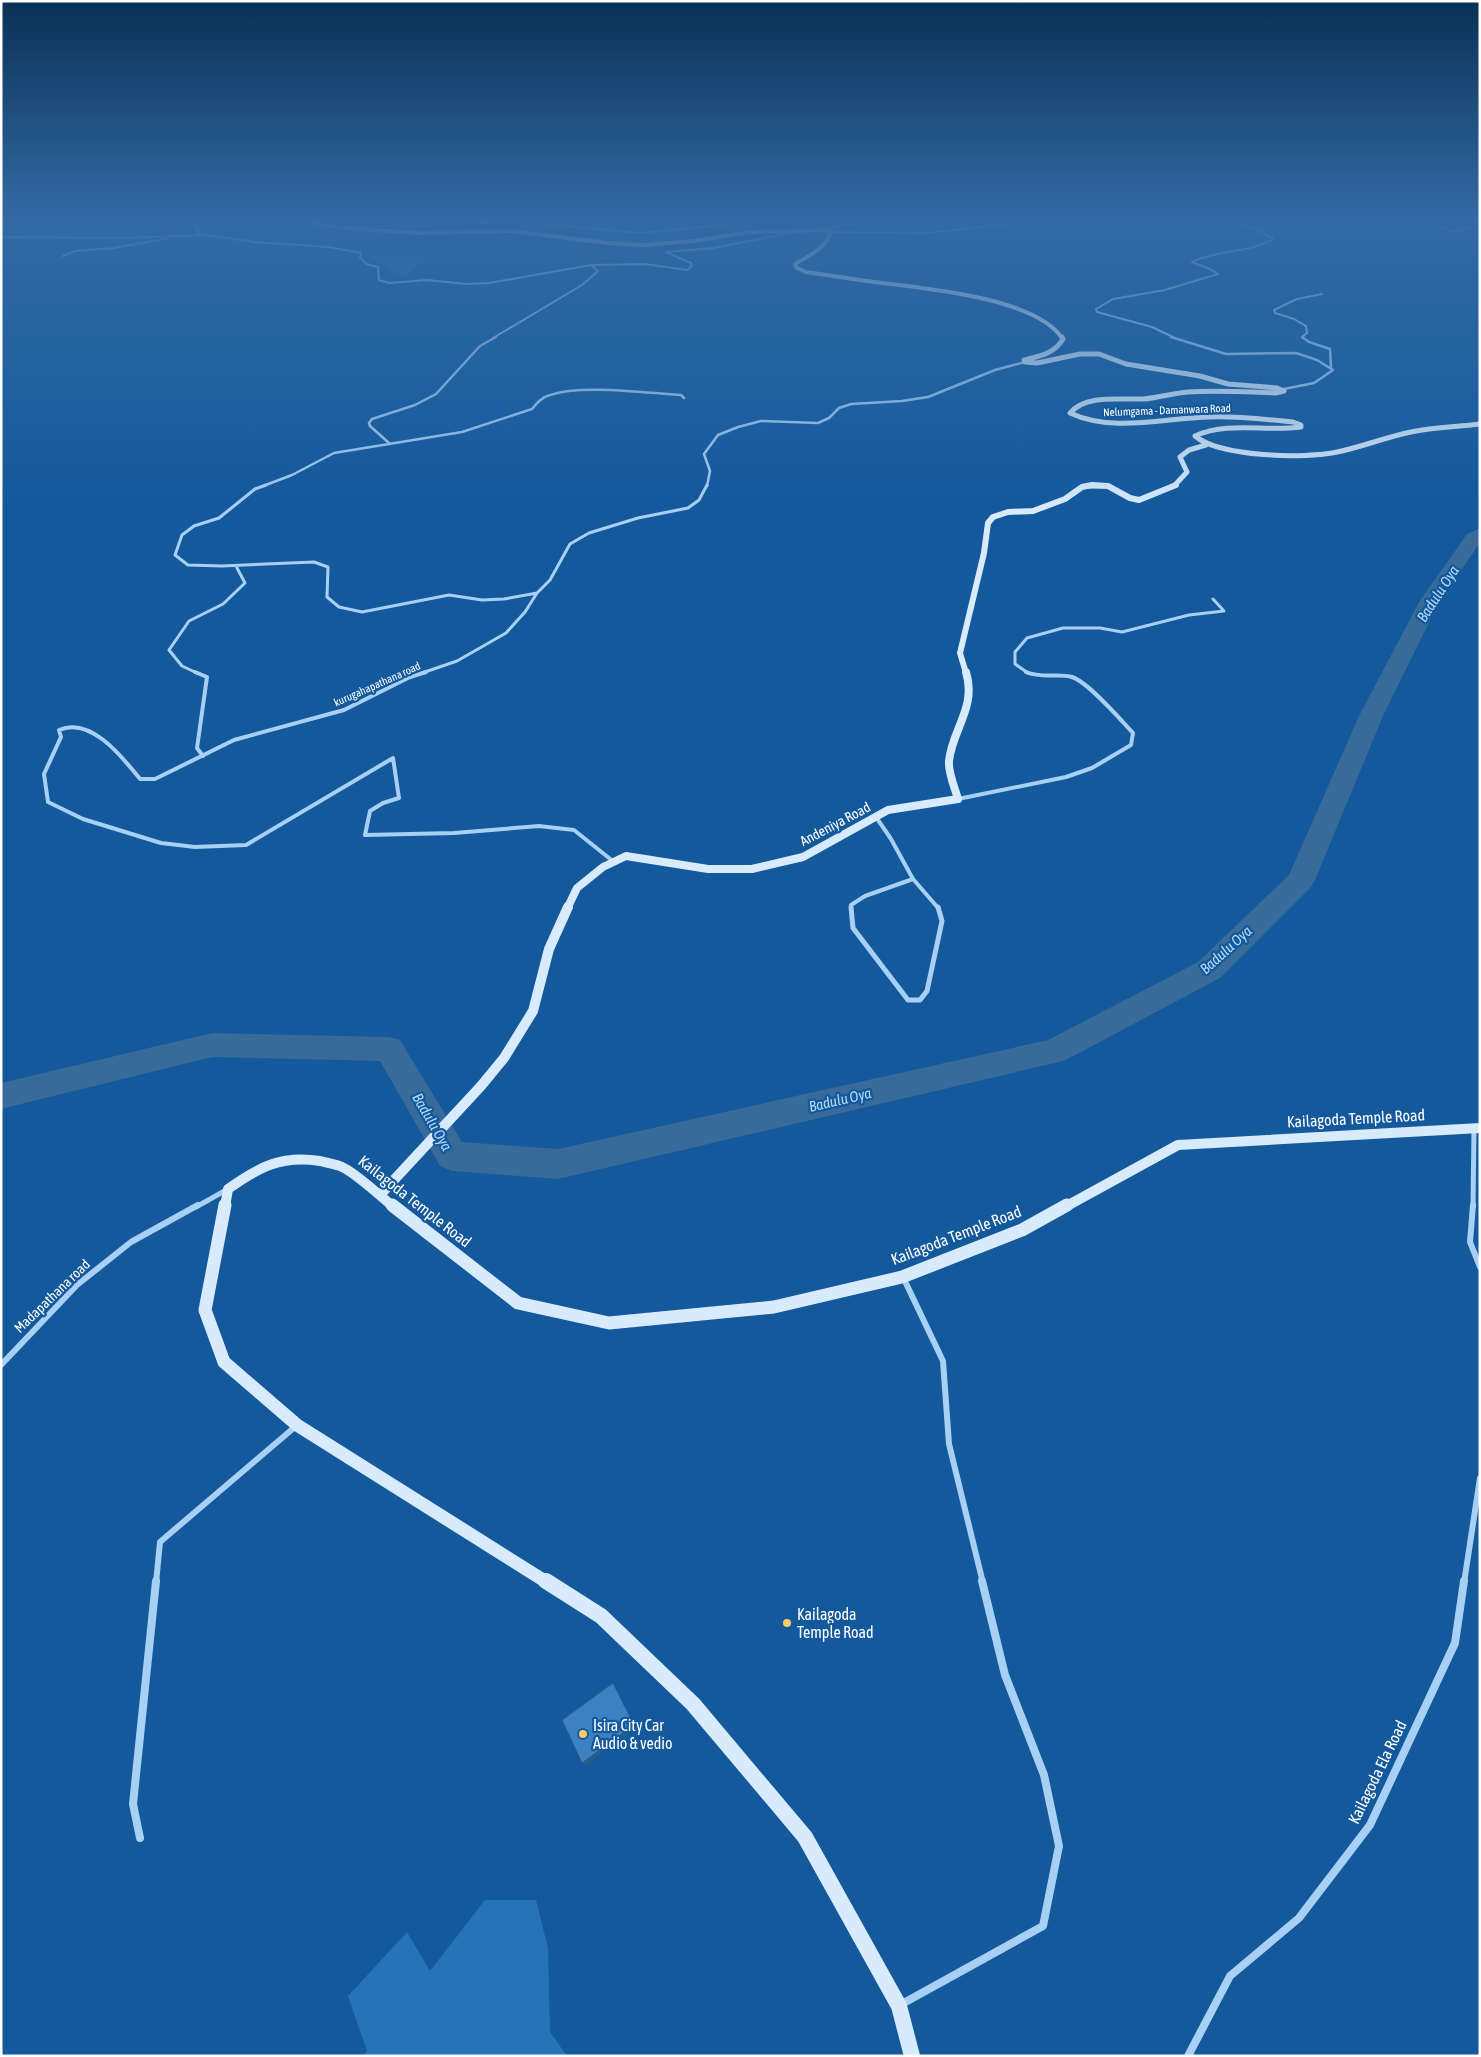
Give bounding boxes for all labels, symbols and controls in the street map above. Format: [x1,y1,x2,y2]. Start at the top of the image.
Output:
street label: Nelumgama - Damanwara Road [1103,402,1231,418]
water label: Badulu Oya [1413,562,1462,625]
street label: kurugahapathana road [332,660,422,708]
street label: Andeniya Road [797,799,873,849]
water label: Badulu Oya [1196,922,1255,977]
water label: Badulu Oya [807,1084,873,1115]
water label: Badulu Oya [409,1090,456,1154]
street label: Kailagoda Temple Road [1287,1105,1425,1132]
street label: Kailagoda Temple Road [354,1151,475,1251]
street label: Kailagoda Temple Road [888,1202,1024,1269]
street label: Madapathana road [11,1256,93,1336]
place label: Kailagoda Temple Road [797,1605,874,1642]
marker: Kailagoda Temple Road [781,1617,793,1629]
place label: Isira City Car Audio & vedio [593,1716,672,1752]
street label: Kailagoda Ela Road [1344,1717,1411,1827]
marker: Isira City Car Audio & vedio [577,1728,589,1740]

